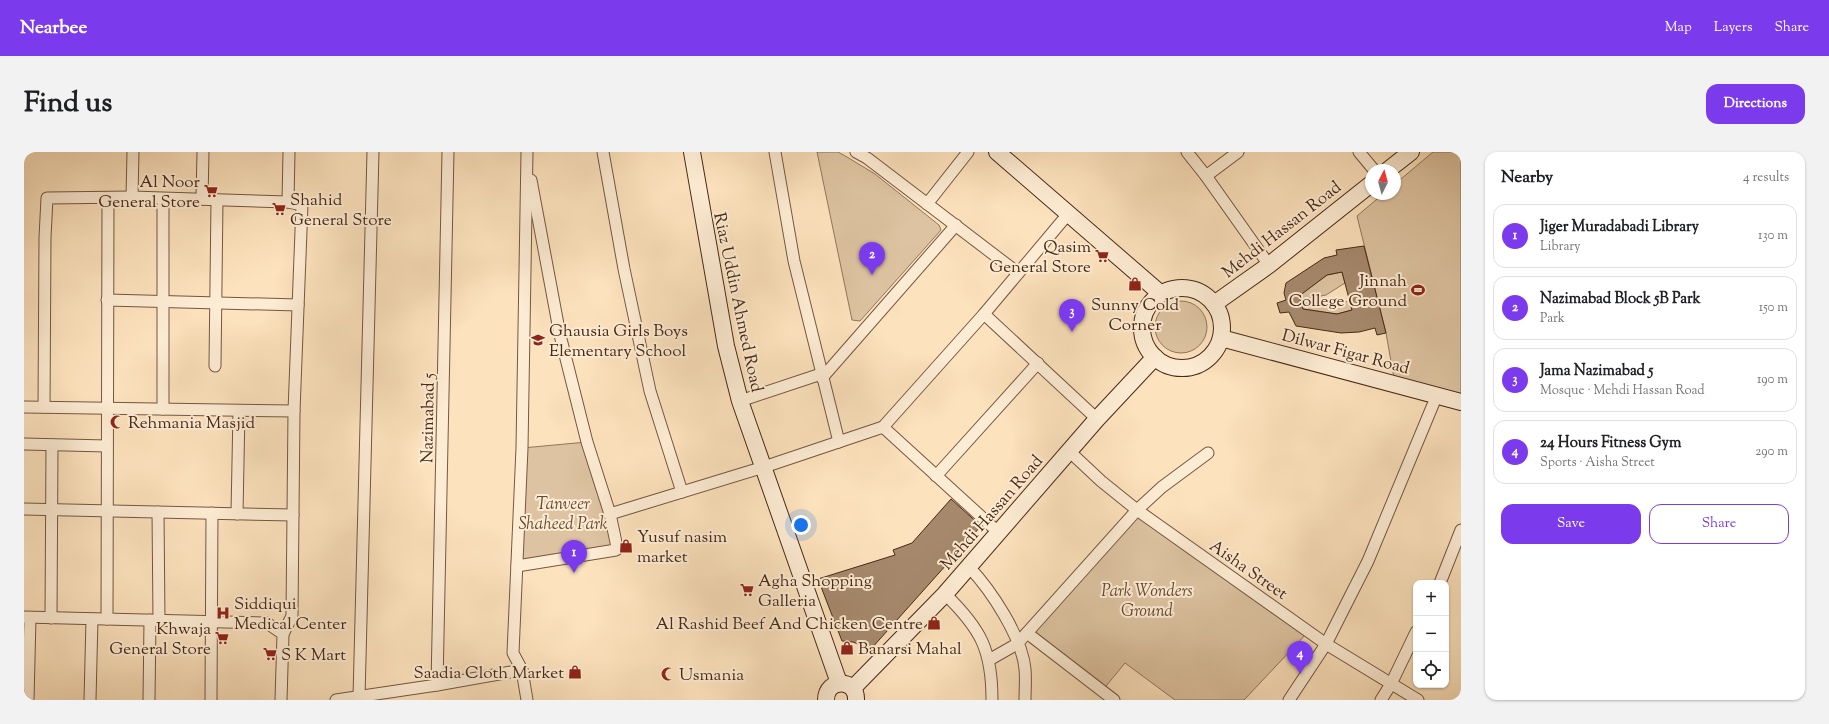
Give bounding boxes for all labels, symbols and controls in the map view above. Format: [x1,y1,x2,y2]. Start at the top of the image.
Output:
text: Nearbee [20,15,87,42]
text: Map [1665,18,1692,38]
text: Layers [1714,18,1752,38]
text: Share [1774,18,1809,38]
text: Find us [24,84,112,124]
button: Directions [1706,84,1805,124]
north arrow [1365,164,1401,200]
text: Nearby [1501,166,1553,190]
text: 4 results [1743,169,1789,187]
place label: Al Noor General Store [98,171,201,215]
street label: Mehdi Hassan Road [1218,176,1347,285]
supermarket icon: Al Noor General Store [203,183,219,199]
place label: Shahid General Store [290,189,392,233]
supermarket icon: Shahid General Store [271,201,287,217]
street label: Riaz Uddin Ahmed Road [706,210,768,395]
text: Jiger Muradabadi Library [1540,217,1699,238]
text: 1 [1513,227,1517,245]
text: 130 m [1758,227,1788,245]
place label: Qasim General Store [989,236,1091,280]
text: Library [1540,238,1581,256]
pin: 2 [859,242,885,275]
supermarket icon: Qasim General Store [1094,248,1110,264]
place label: Jinnah College Ground [1289,270,1407,314]
shop icon: Sunny Cold Corner [1127,276,1143,292]
sports icon: Jinnah College Ground [1410,282,1426,298]
text: Nazimabad Block 5B Park [1540,289,1701,310]
place label: Sunny Cold Corner [1091,294,1180,338]
pin: 3 [1059,299,1085,332]
text: 2 [1512,299,1518,317]
text: 150 m [1759,299,1788,317]
text: Park [1540,310,1565,328]
place label: Ghausia Girls Boys Elementary School [549,320,688,364]
street label: Dilwar Figar Road [1279,324,1412,382]
school or university icon: Ghausia Girls Boys Elementary School [530,332,546,348]
text: Jama Nazimabad 5 [1540,361,1653,382]
text: 3 [1512,371,1518,389]
text: 190 m [1757,371,1788,389]
street label: Nazimabad 5 [416,373,442,463]
text: Mosque · Mehdi Hassan Road [1540,382,1705,400]
place label: Rehmania Masjid [128,412,255,436]
mosque icon: Rehmania Masjid [109,414,125,430]
text: 24 Hours Fitness Gym [1540,433,1681,454]
text: 4 [1512,443,1518,461]
text: 290 m [1755,443,1788,461]
street label: Mehdi Hassan Road [936,450,1050,576]
text: Sports · Aisha Street [1540,454,1655,472]
park label: Tanveer Shaheed Park [518,493,608,537]
button: Save [1501,504,1641,544]
button: Share [1649,504,1789,544]
your location [791,515,811,535]
place label: Yusuf nasim market [637,526,727,570]
street label: Aisha Street [1204,535,1292,607]
shop icon: Yusuf nasim market [618,538,634,554]
pin: 1 [561,540,587,573]
place label: Agha Shopping Galleria [758,570,872,614]
park label: Park Wonders Ground [1101,580,1193,624]
map controls [1413,580,1449,688]
button: + [1413,580,1449,616]
supermarket icon: Agha Shopping Galleria [739,582,755,598]
place label: Siddiqui Medical Center [234,593,347,637]
hospital icon: Siddiqui Medical Center [215,605,231,621]
place label: Al Rashid Beef And Chicken Centre [656,613,923,637]
shop icon: Al Rashid Beef And Chicken Centre [926,615,942,631]
button: − [1413,616,1449,652]
place label: Khwaja General Store [109,618,211,662]
supermarket icon: Khwaja General Store [214,630,230,646]
place label: Banarsi Mahal [858,638,962,662]
shop icon: Banarsi Mahal [839,640,855,656]
pin: 4 [1287,641,1313,674]
place label: S K Mart [281,644,346,668]
supermarket icon: S K Mart [262,646,278,662]
button: locate [1413,652,1449,688]
place label: Saadia Cloth Market [414,662,564,686]
shop icon: Saadia Cloth Market [567,664,583,680]
place label: Usmania [679,664,744,688]
mosque icon: Usmania [660,666,676,682]

